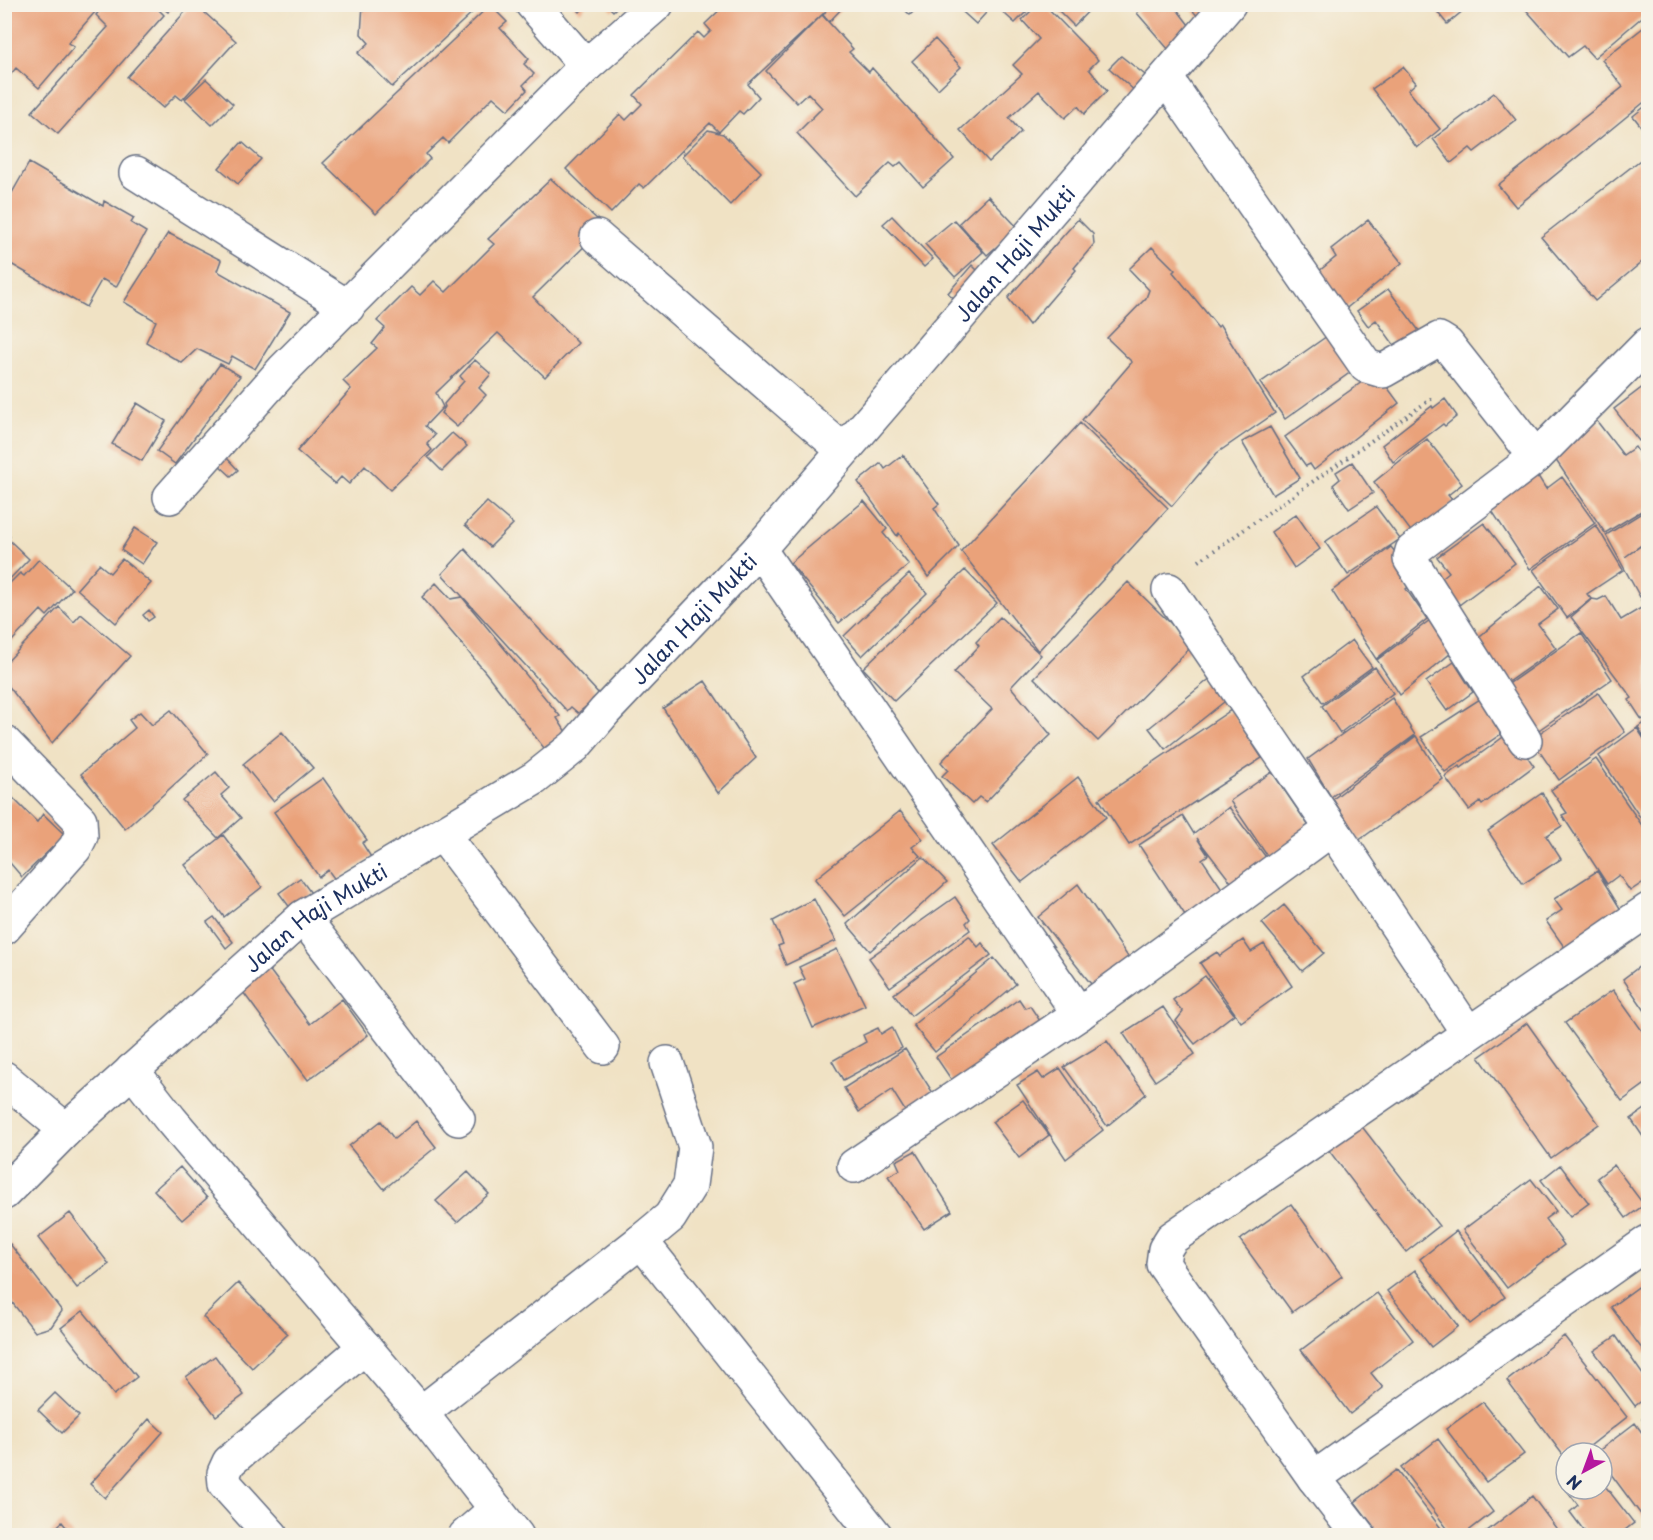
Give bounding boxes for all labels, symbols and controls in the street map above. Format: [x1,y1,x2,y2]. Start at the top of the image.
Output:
street label: Jalan Haji Mukti [946,178,1082,328]
street label: Jalan Haji Mukti [623,545,764,691]
street label: Jalan Haji Mukti [236,854,393,979]
north arrow [1554,1441,1614,1501]
text: N [1561,1470,1586,1496]

